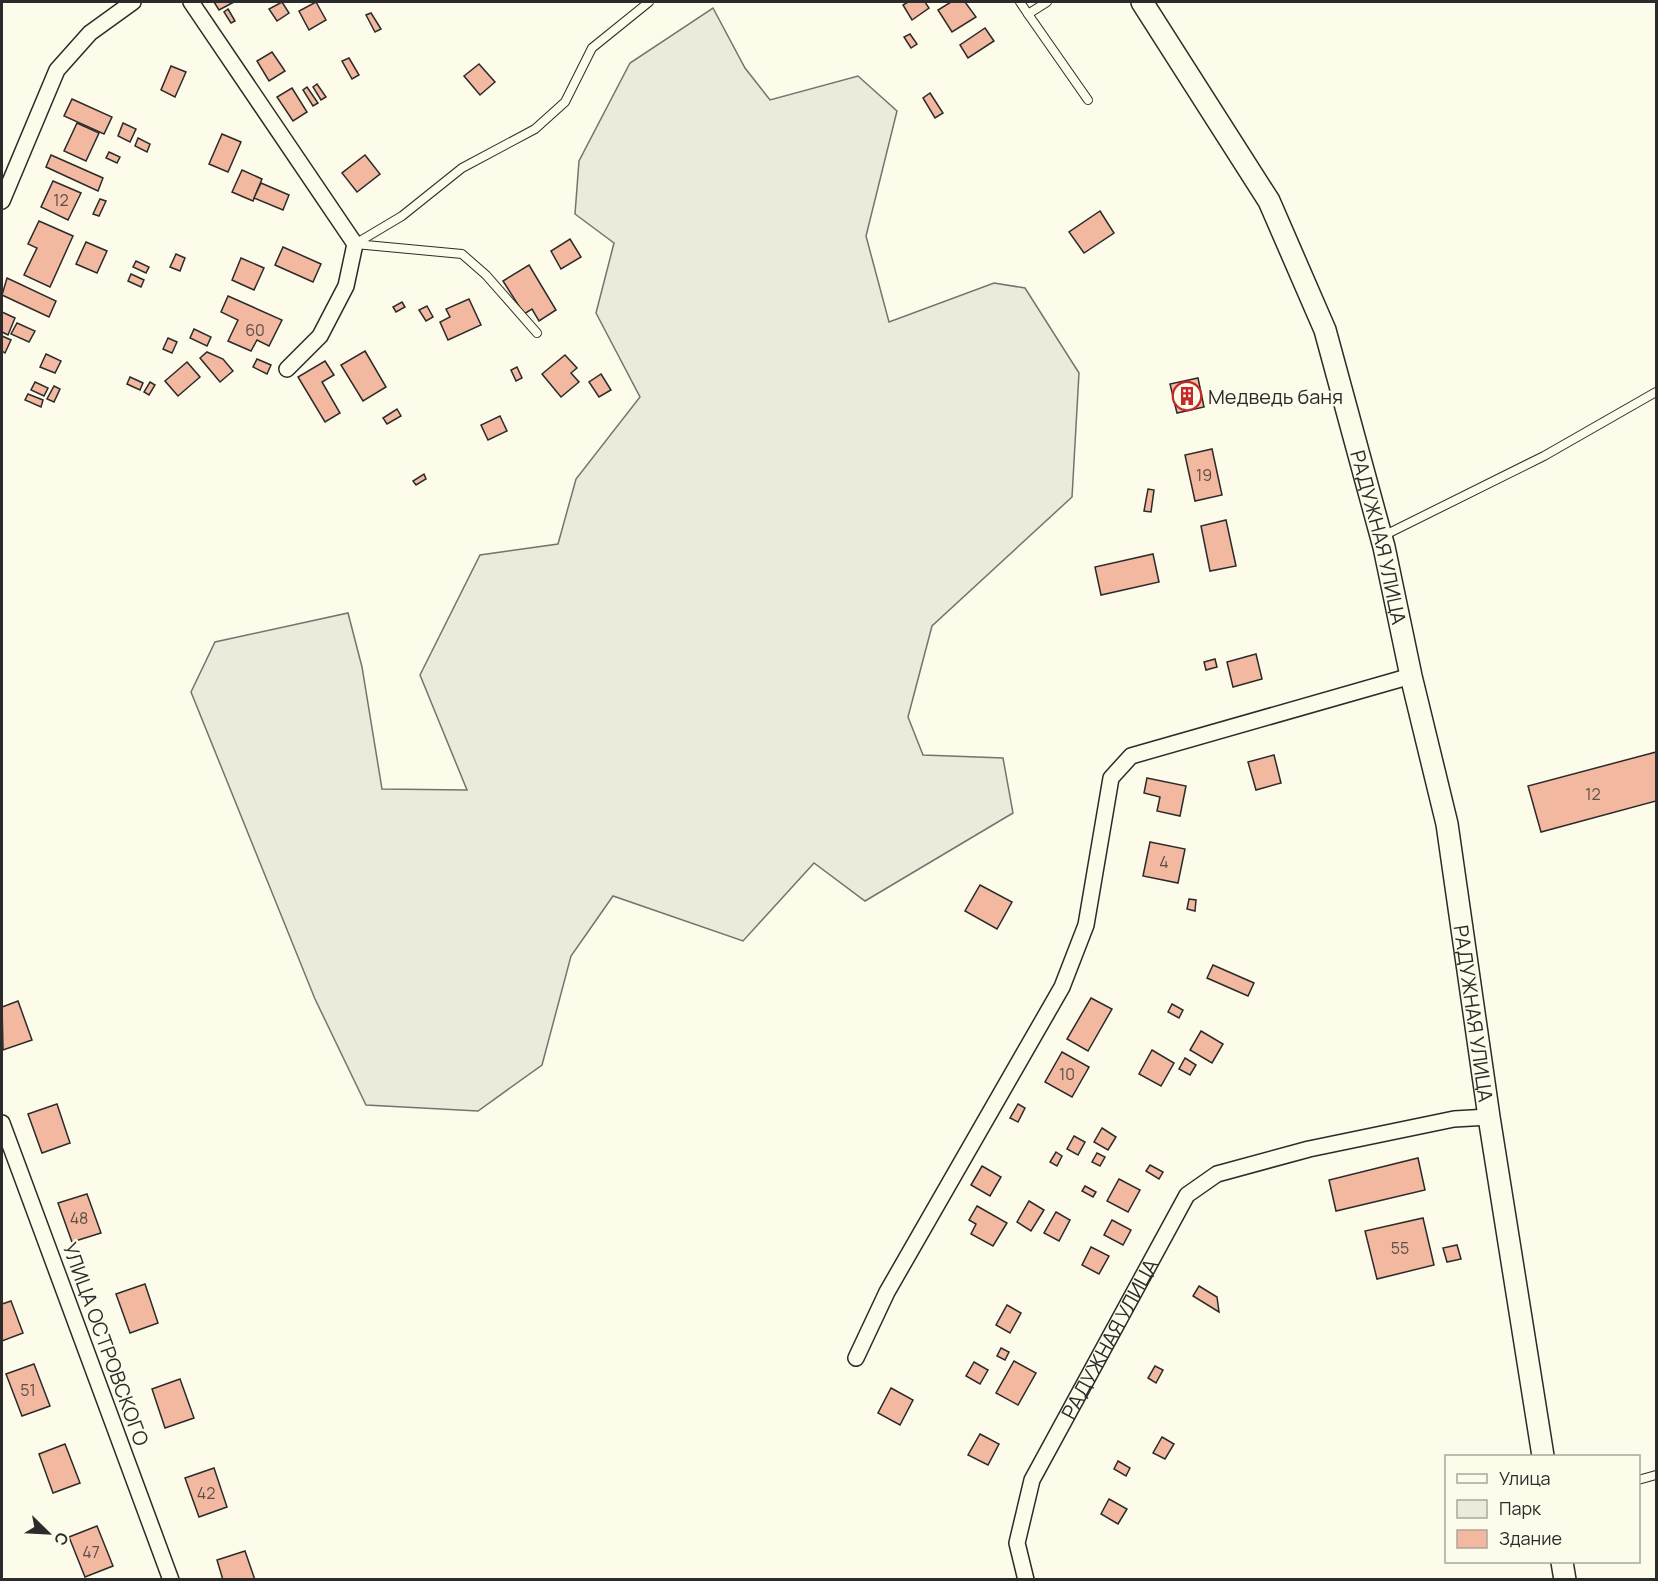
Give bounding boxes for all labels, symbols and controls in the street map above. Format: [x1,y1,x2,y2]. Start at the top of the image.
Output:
house number: 12 [53,189,69,211]
house number: 60 [245,319,265,341]
building icon: Медведь баня [1171,380,1203,412]
place label: Медведь баня [1208,383,1343,410]
street label: РАДУЖНАЯ УЛИЦА [1345,447,1413,627]
house number: 19 [1196,464,1212,486]
house number: 12 [1585,783,1601,805]
house number: 4 [1159,851,1169,873]
street label: РАДУЖНАЯ УЛИЦА [1448,923,1500,1104]
house number: 10 [1059,1063,1075,1085]
house number: 48 [70,1207,88,1229]
house number: 55 [1391,1237,1409,1259]
street label: УЛИЦА ОСТРОВСКОГО [57,1239,155,1449]
street label: РАДУЖНАЯ УЛИЦА [1054,1253,1164,1423]
house number: 51 [20,1379,36,1401]
legend [1445,1455,1640,1563]
text: Улица [1499,1466,1551,1490]
house number: 42 [197,1482,215,1504]
text: Парк [1499,1496,1542,1520]
north arrow [18,1503,78,1563]
text: Здание [1499,1526,1562,1550]
text: С [49,1529,74,1549]
house number: 47 [82,1541,100,1563]

